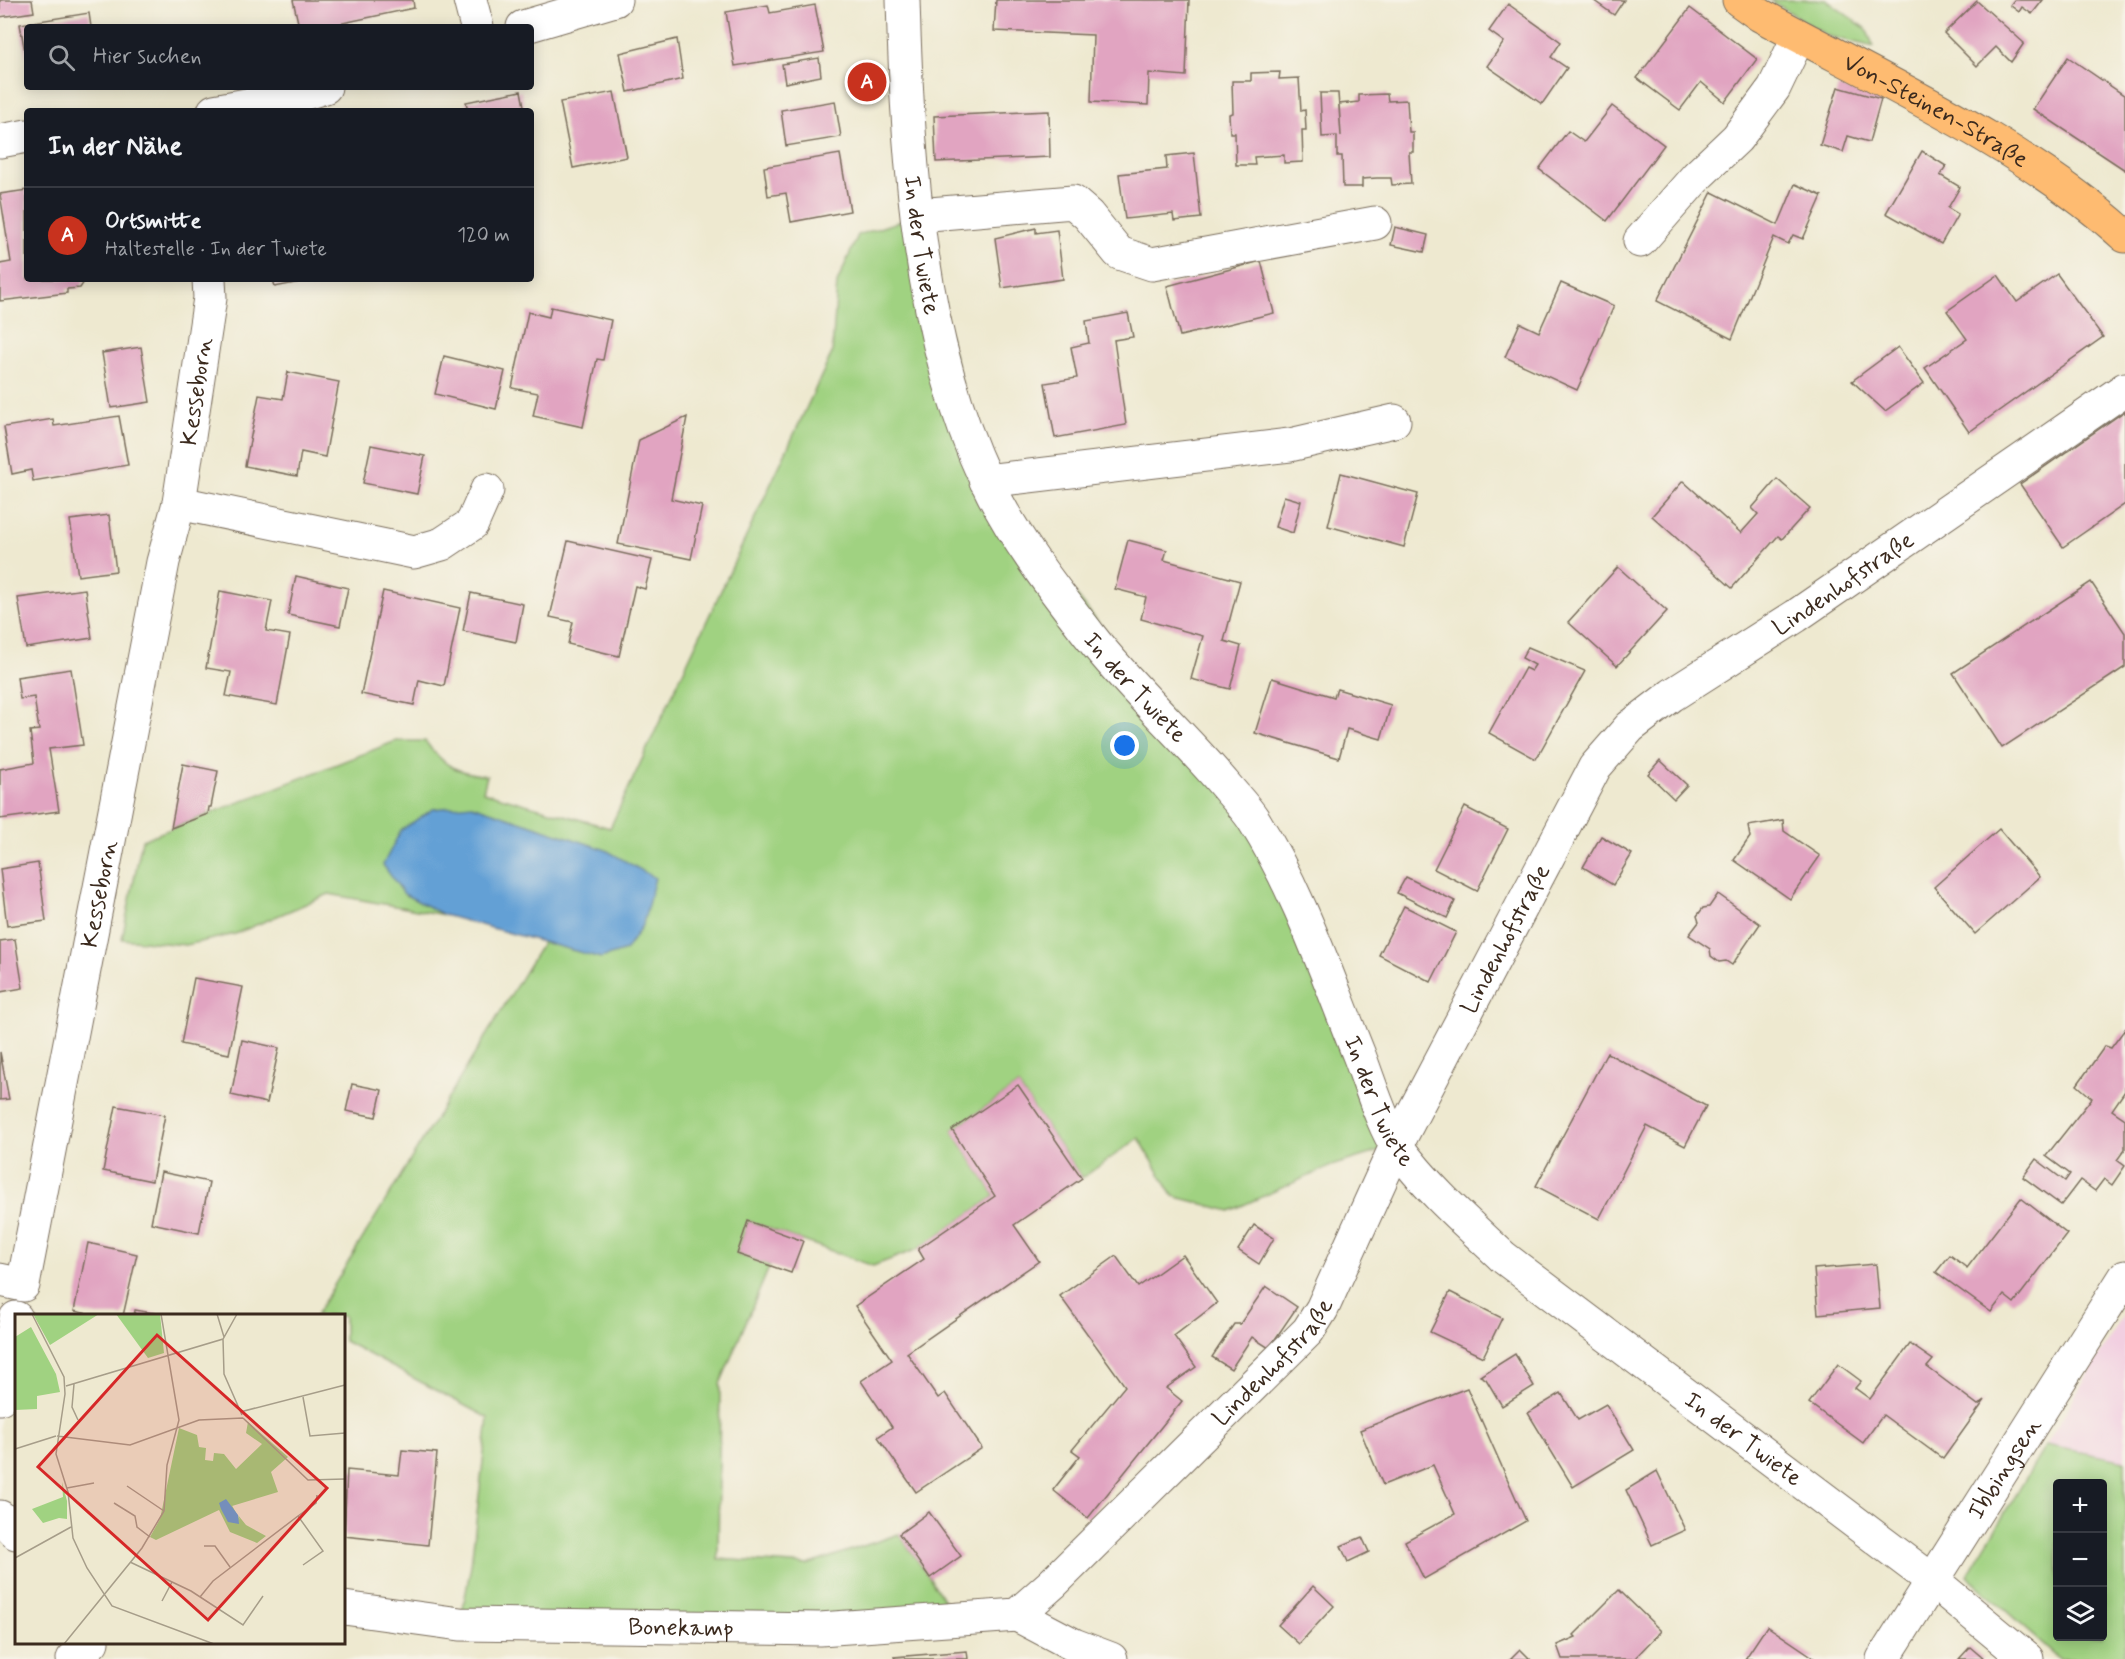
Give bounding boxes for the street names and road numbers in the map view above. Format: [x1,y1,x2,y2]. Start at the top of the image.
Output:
street label: Von-Steinen-Straße [1838,48,2034,176]
street label: In der Twiete [896,174,947,318]
street label: Kesseborn [174,335,221,448]
street label: Lindenhofstraße [1767,525,1921,644]
street label: In der Twiete [1076,626,1193,751]
street label: Kesseborn [75,837,126,951]
street label: Lindenhofstraße [1454,859,1558,1019]
street label: In der Twiete [1336,1031,1421,1174]
street label: Lindenhofstraße [1206,1294,1342,1434]
street label: In der Twiete [1678,1385,1808,1494]
street label: Ibbingsen [1962,1412,2049,1525]
street label: Bonekamp [628,1612,734,1645]

